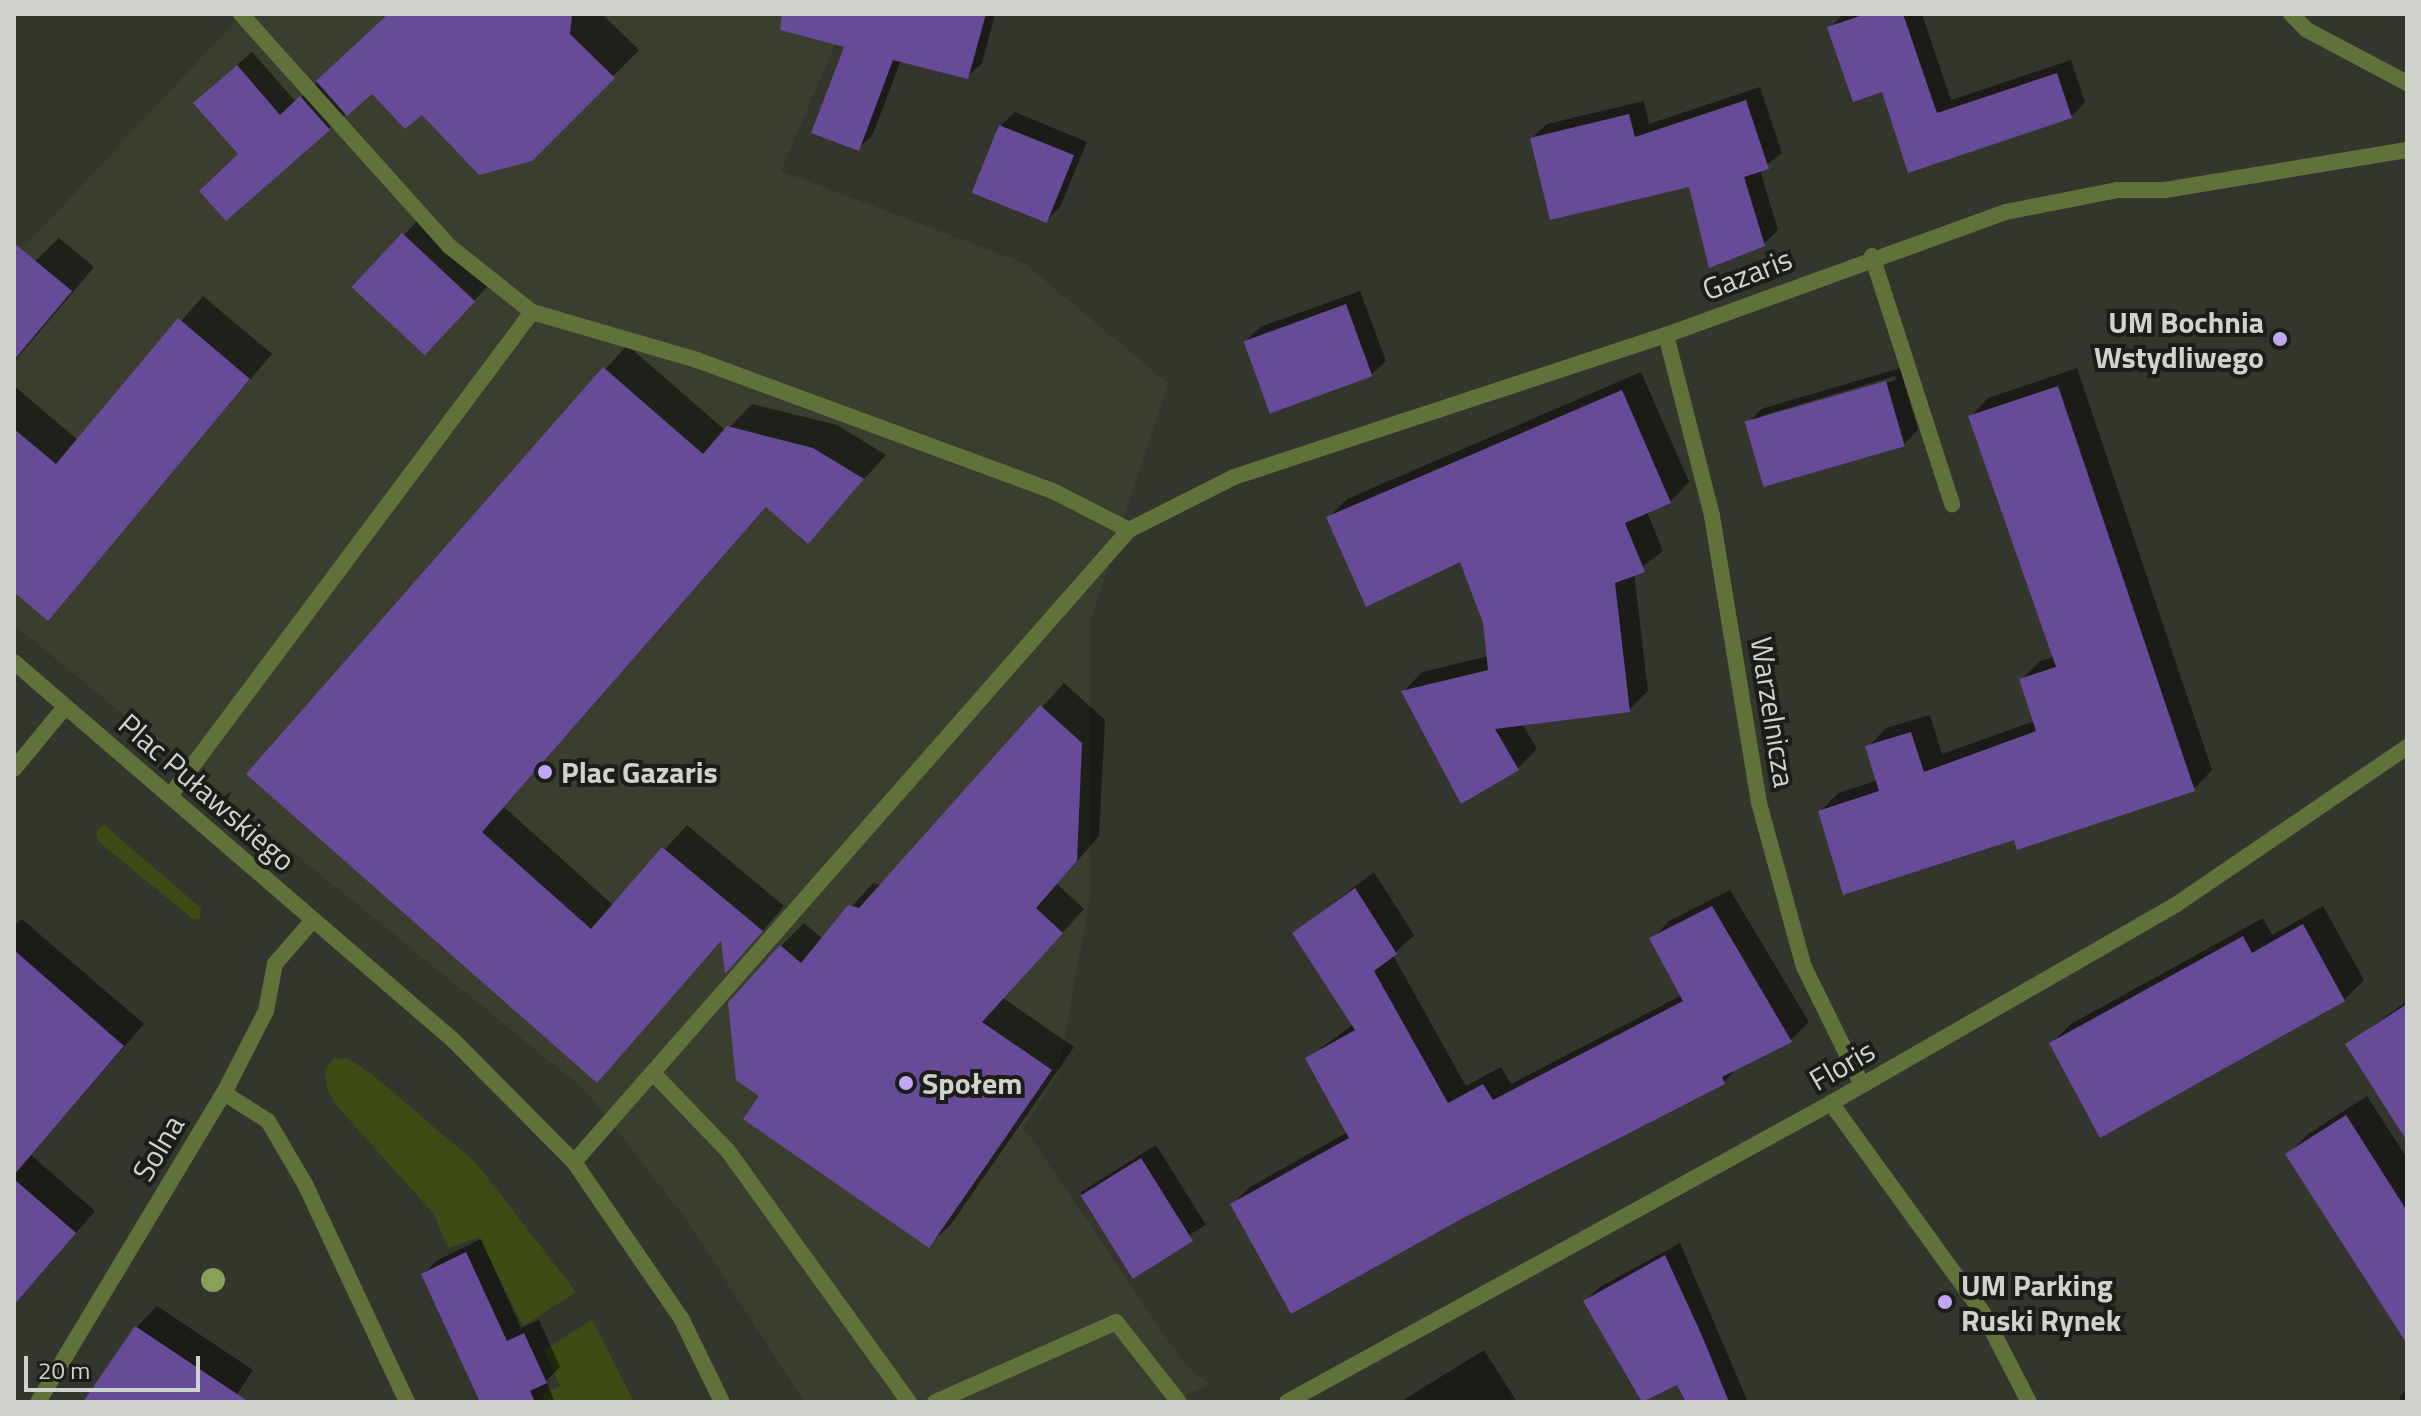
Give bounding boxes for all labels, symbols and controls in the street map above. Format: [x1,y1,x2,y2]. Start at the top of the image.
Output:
street label: Gazaris [1697,241,1797,307]
place label: UM Bochnia Wstydliwego [2094,304,2264,374]
marker: UM Bochnia Wstydliwego [2271,330,2289,348]
street label: Warzelnicza [1743,634,1803,790]
street label: Plac Puławskiego [112,706,302,878]
place label: Plac Gazaris [561,754,718,790]
marker: Plac Gazaris [536,763,554,781]
street label: Floris [1803,1032,1881,1098]
place label: Społem [922,1065,1022,1101]
marker: Społem [897,1074,915,1092]
street label: Solna [125,1109,191,1187]
place label: UM Parking Ruski Rynek [1961,1267,2121,1338]
marker: UM Parking Ruski Rynek [1936,1293,1954,1311]
scale bar [28,1340,204,1390]
text: 20 m [38,1352,90,1388]

